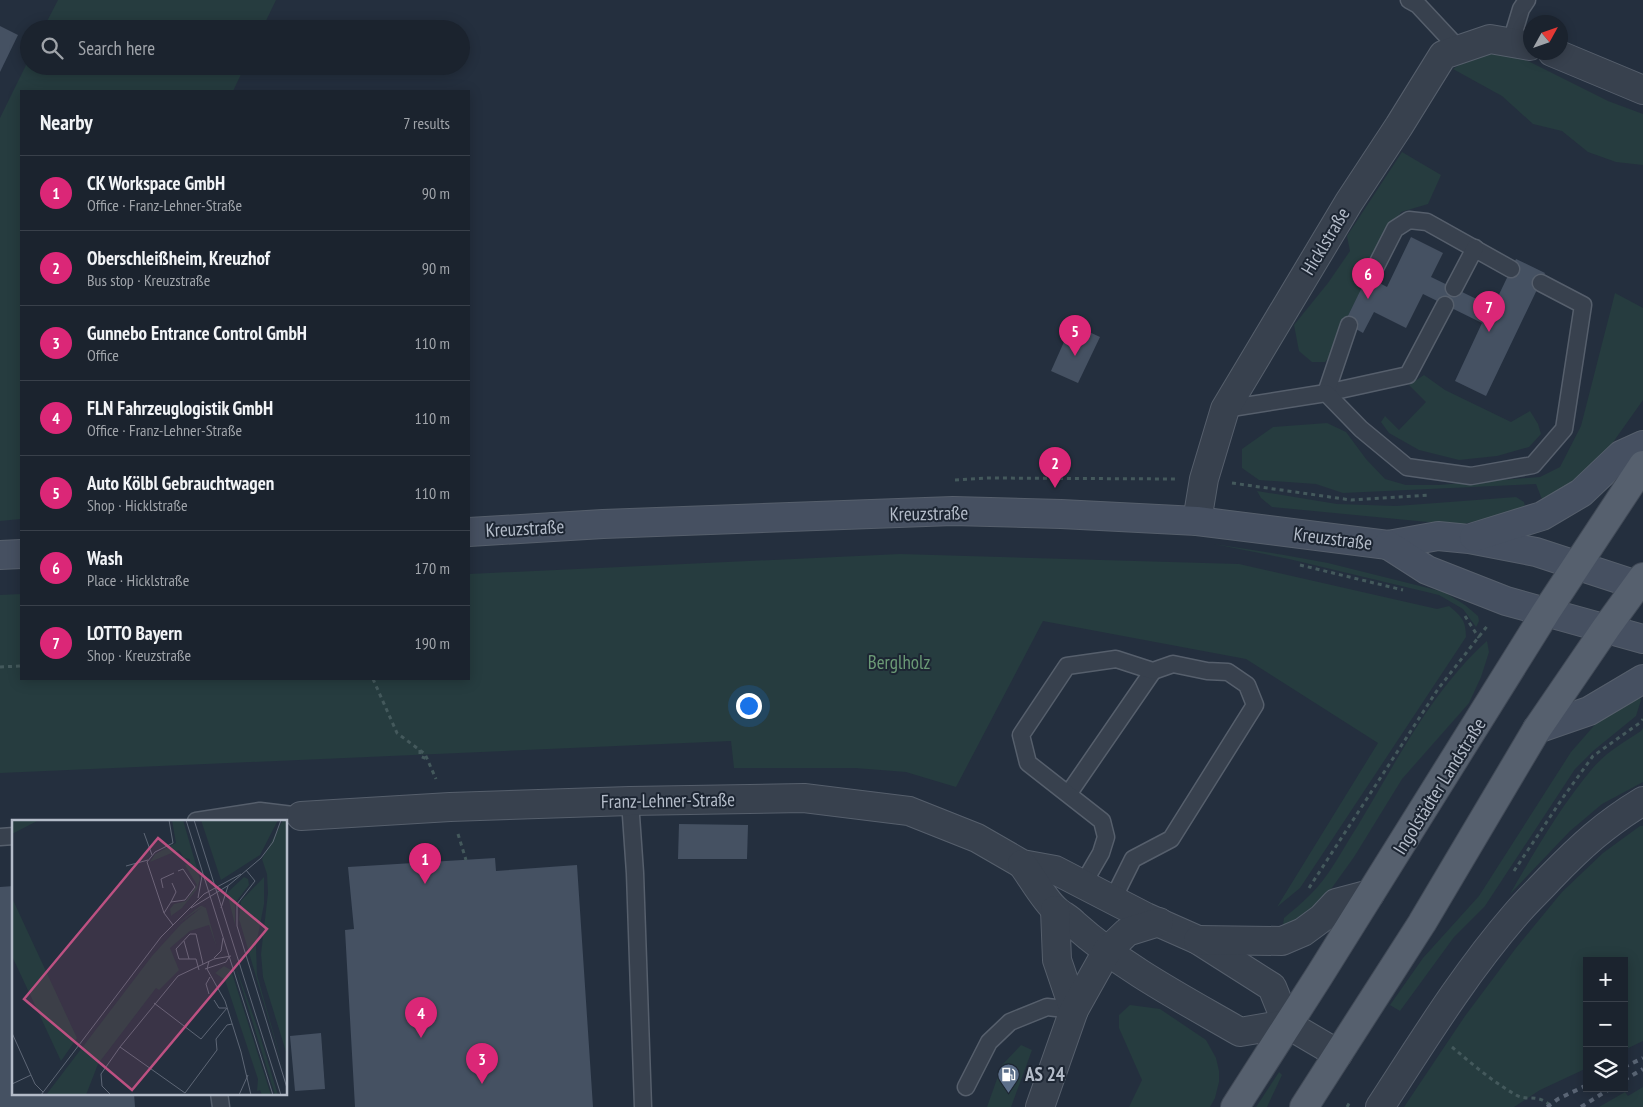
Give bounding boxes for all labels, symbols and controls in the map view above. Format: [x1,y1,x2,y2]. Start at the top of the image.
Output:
north arrow [1523,15,1568,60]
search box [20,20,470,75]
icon: search [38,34,66,62]
text: Search here [78,36,155,60]
text: Nearby [40,109,93,136]
text: 7 results [403,113,450,133]
text: CK Workspace GmbH [87,171,225,195]
text: 1 [52,183,60,203]
text: 90 m [422,183,450,203]
text: Office · Franz-Lehner-Straße [87,195,242,215]
street label: Hicklstraße [1296,203,1355,279]
text: Oberschleißheim, Kreuzhof [87,246,270,270]
text: 2 [52,258,60,278]
text: 90 m [422,258,450,278]
pin: 6 [1352,258,1384,299]
text: Bus stop · Kreuzstraße [87,270,210,290]
pin: 7 [1473,291,1505,332]
pin: 5 [1059,315,1091,356]
text: Gunnebo Entrance Control GmbH [87,321,307,345]
text: 3 [52,333,60,353]
text: 110 m [415,333,450,353]
text: Office [87,345,119,365]
text: FLN Fahrzeuglogistik GmbH [87,396,273,420]
text: 4 [52,408,60,428]
text: 110 m [415,408,450,428]
text: Office · Franz-Lehner-Straße [87,420,242,440]
pin: 2 [1039,447,1071,488]
text: Auto Kölbl Gebrauchtwagen [87,471,274,495]
text: 5 [52,483,60,503]
text: 110 m [415,483,450,503]
text: Shop · Hicklstraße [87,495,188,515]
street label: Kreuzstraße [889,500,969,526]
street label: Kreuzstraße [485,514,565,542]
street label: Kreuzstraße [1292,521,1374,555]
text: Wash [87,546,123,570]
text: 6 [52,558,60,578]
text: 170 m [415,558,450,578]
text: Place · Hicklstraße [87,570,189,590]
text: LOTTO Bayern [87,621,182,645]
text: 7 [52,633,60,653]
text: 190 m [415,633,450,653]
text: Shop · Kreuzstraße [87,645,191,665]
park label: Berglholz [868,650,930,674]
your location [736,693,762,719]
street label: Ingolstädter Landstraße [1387,713,1491,859]
street label: Franz-Lehner-Straße [601,787,735,813]
inset map [12,820,288,1094]
pin: 1 [409,843,441,884]
map controls [1583,957,1628,1092]
button: + [1583,957,1628,1002]
pin: 4 [405,997,437,1038]
button: − [1583,1002,1628,1047]
pin: 3 [466,1043,498,1084]
button: layers [1583,1047,1628,1092]
fuel station icon: AS 24 [997,1062,1021,1093]
place label: AS 24 [1024,1062,1065,1086]

